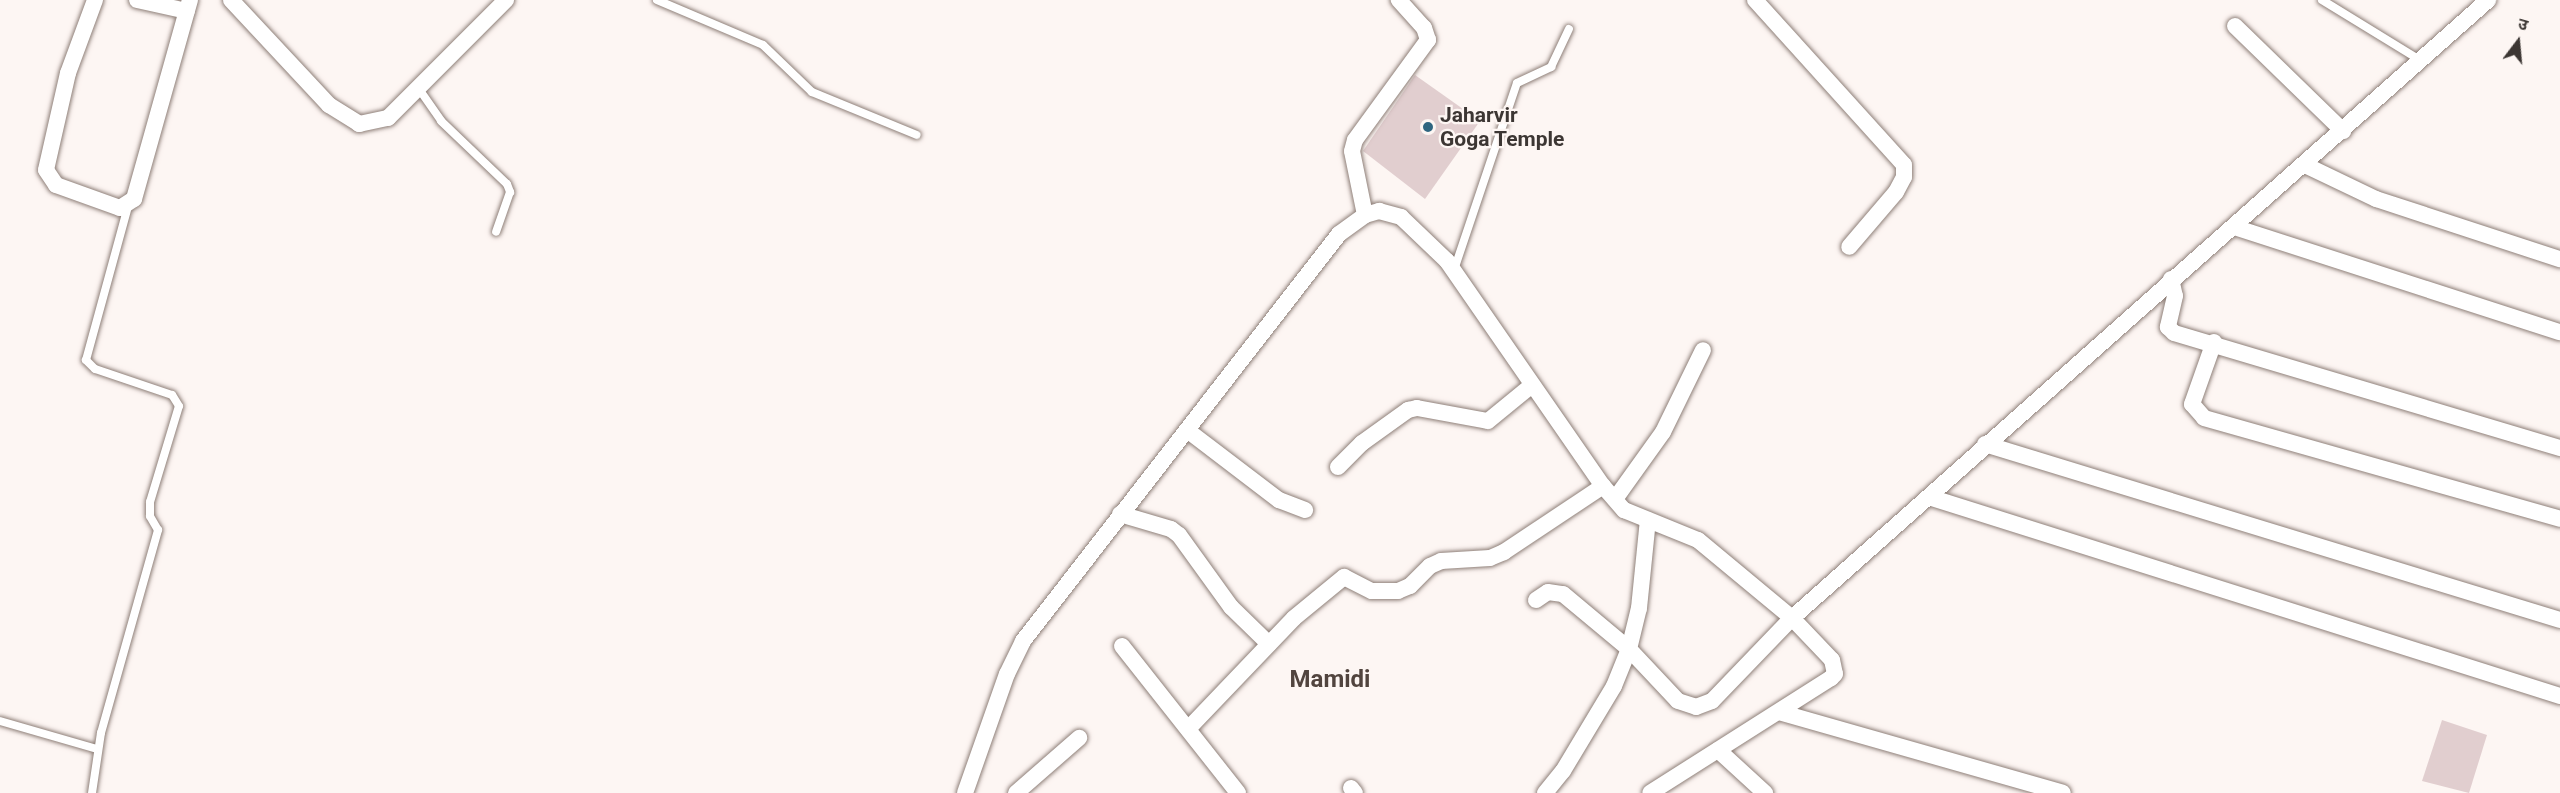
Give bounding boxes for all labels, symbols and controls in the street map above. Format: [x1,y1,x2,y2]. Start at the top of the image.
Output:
north arrow [2488,12,2548,72]
text: उ [2516,14,2530,35]
place label: Jaharvir Goga Temple [1440,102,1565,152]
marker: Jaharvir Goga Temple [1421,120,1435,134]
district label: Mamidi [1290,666,1370,694]

